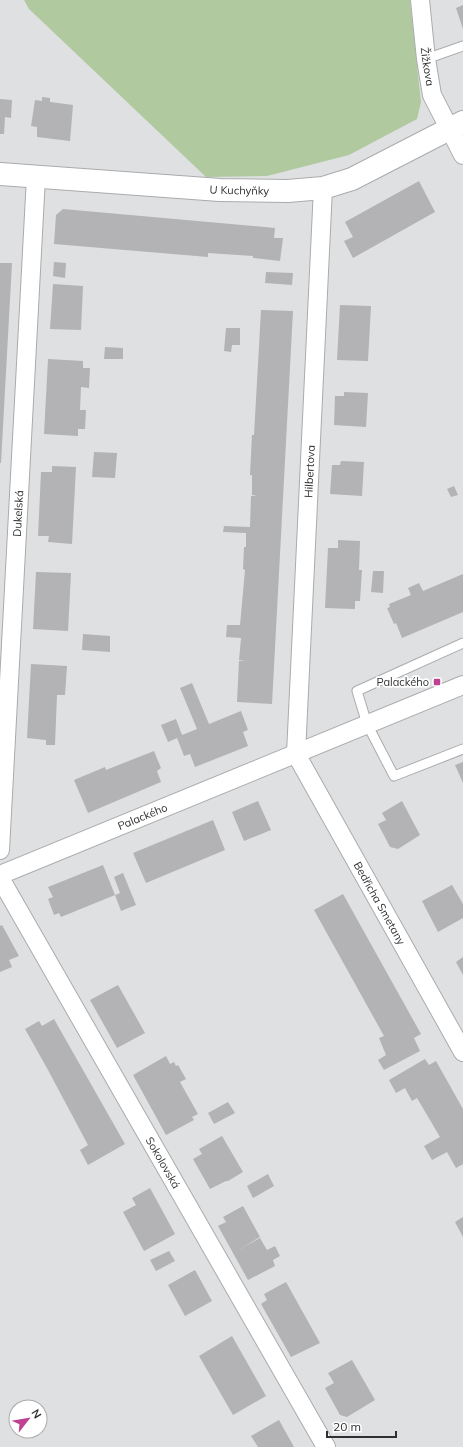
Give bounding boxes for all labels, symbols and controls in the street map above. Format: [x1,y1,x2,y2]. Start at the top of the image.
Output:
street label: Žižkova [418,47,437,87]
street label: U Kuchyňky [209,182,269,198]
street label: Hilbertova [301,445,318,498]
street label: Dukelská [10,490,26,537]
place label: Palackého [377,675,429,689]
marker: Palackého [432,677,442,687]
street label: Palackého [116,800,169,833]
street label: Bedřicha Smetany [351,859,409,947]
street label: Sokolovská [143,1134,183,1191]
north arrow [8,1399,48,1439]
text: N [28,1407,45,1421]
scale bar [327,1413,396,1439]
text: 20 m [333,1419,361,1434]

